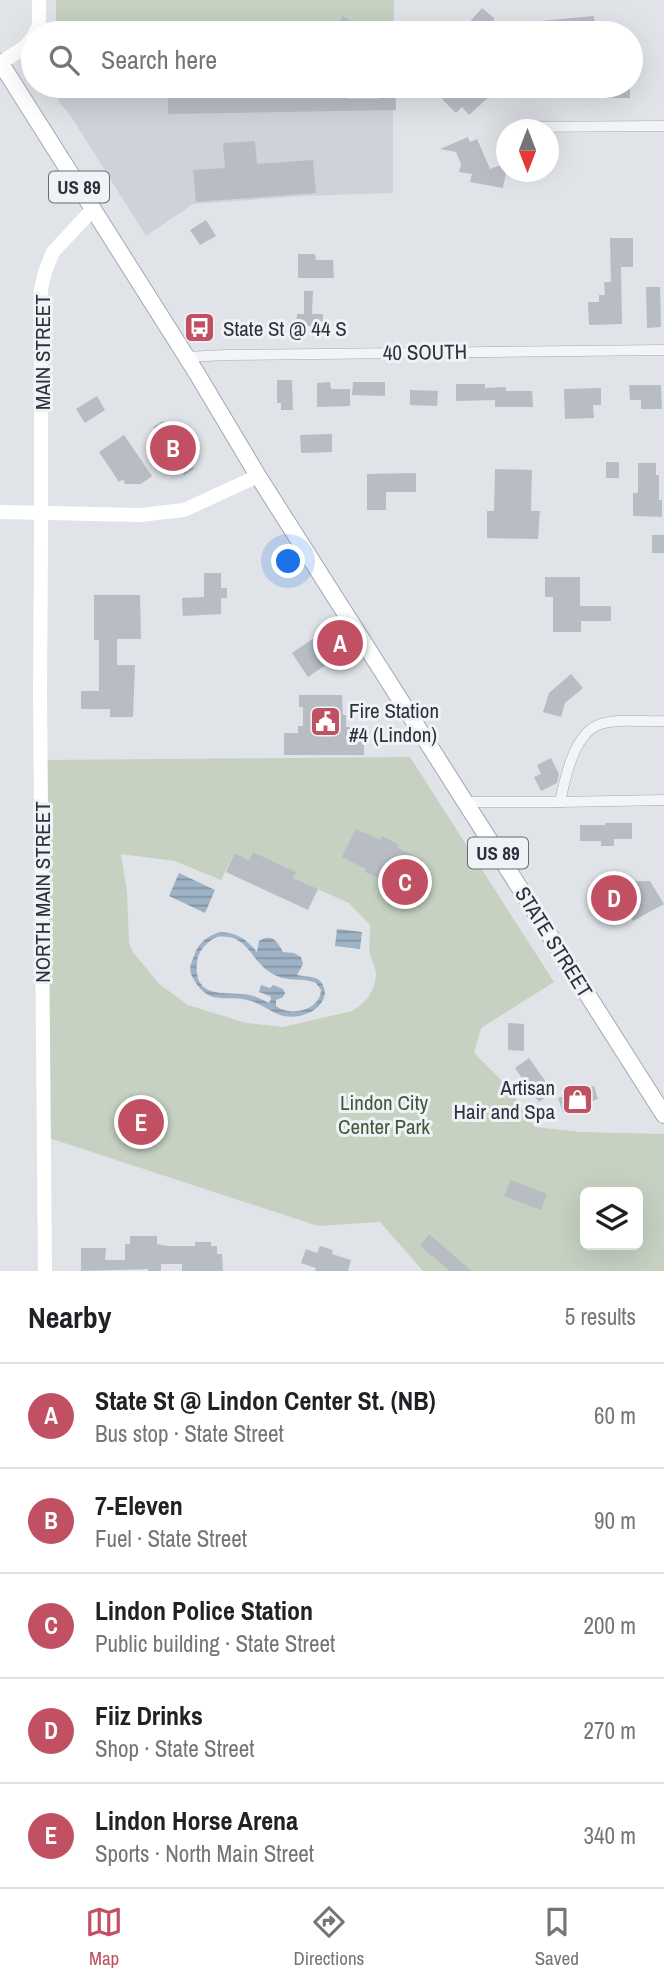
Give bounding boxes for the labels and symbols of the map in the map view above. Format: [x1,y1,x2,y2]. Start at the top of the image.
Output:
north arrow [496,119,559,182]
road number: US 89 [49,172,109,202]
street label: MAIN STREET [28,294,57,410]
bus stop icon: State St @ 44 S [183,311,217,345]
place label: State St @ 44 S [223,314,347,343]
street label: 40 SOUTH [383,337,467,367]
pin: B [150,422,196,474]
your location [271,544,305,578]
pin: A [317,617,363,669]
place label: Fire Station #4 (Lindon) [349,696,439,749]
public building icon: Fire Station #4 (Lindon) [309,705,343,739]
street label: NORTH MAIN STREET [28,801,57,983]
road number: US 89 [468,838,528,868]
pin: C [382,856,428,908]
pin: D [591,872,637,924]
street label: STATE STREET [508,881,600,1003]
place label: Artisan Hair and Spa [454,1073,555,1126]
shop icon: Artisan Hair and Spa [561,1082,595,1116]
park label: Lindon City Center Park [338,1088,430,1141]
pin: E [118,1096,164,1148]

